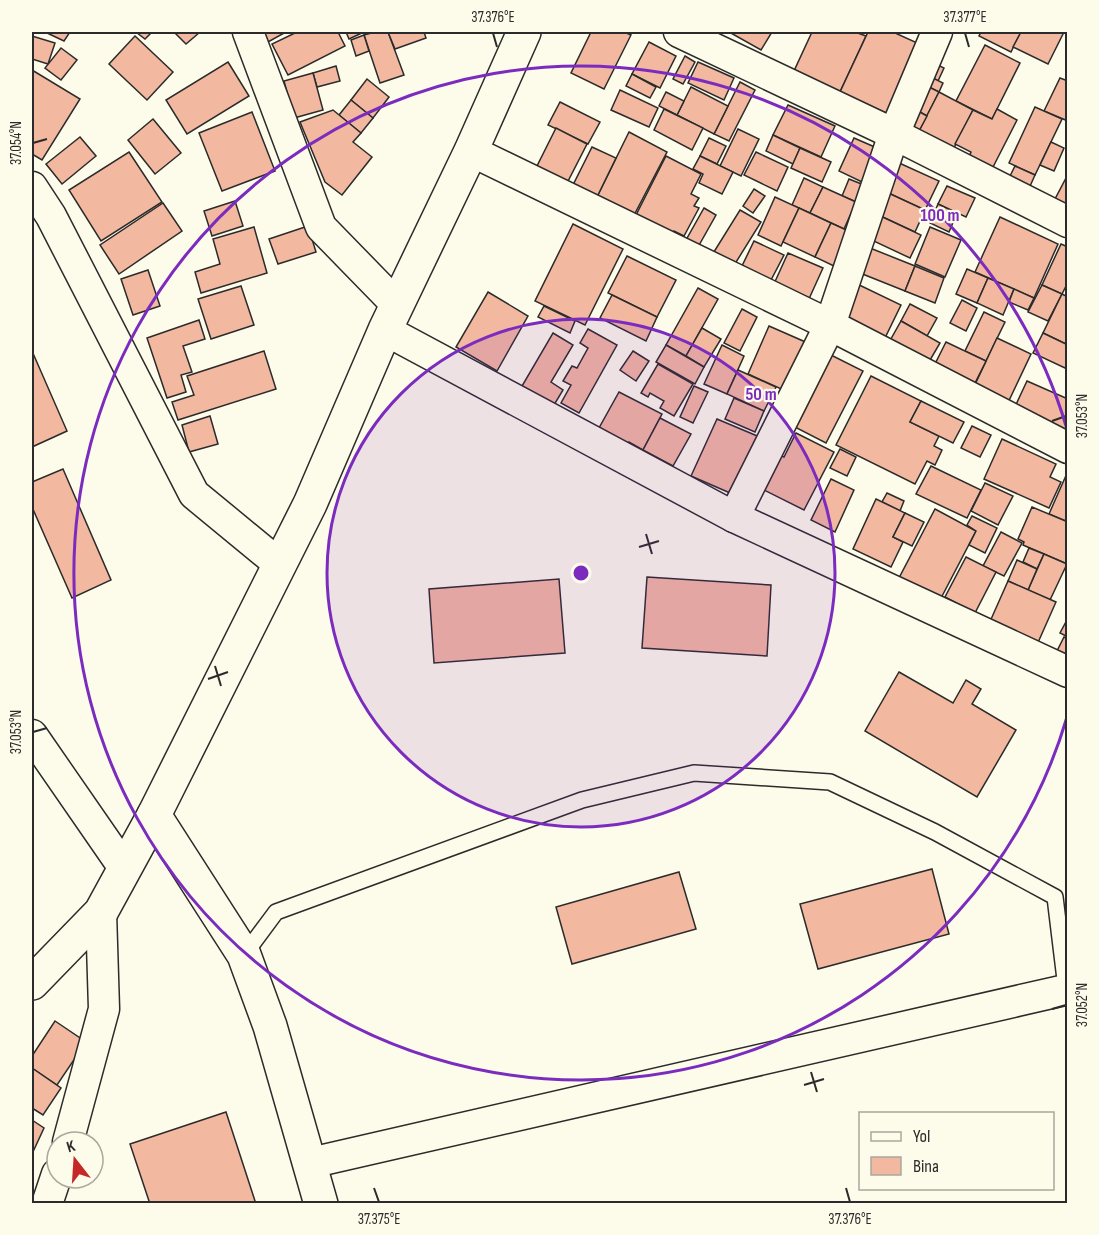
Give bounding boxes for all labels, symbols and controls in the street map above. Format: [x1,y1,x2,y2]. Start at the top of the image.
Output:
text: 37.376°E [471,8,515,27]
text: 37.377°E [943,8,987,27]
text: 37.054°N [7,121,26,165]
text: 100 m [921,205,960,226]
text: 50 m [745,384,777,405]
text: 37.053°N [1073,394,1092,438]
centre of rings [571,563,591,583]
text: 37.053°N [7,710,26,754]
text: 37.052°N [1073,983,1092,1027]
legend [859,1112,1054,1190]
text: Yol [913,1126,930,1147]
north arrow [45,1130,105,1190]
text: K [65,1137,78,1157]
text: Bina [913,1156,939,1177]
text: 37.375°E [358,1210,400,1229]
text: 37.376°E [828,1210,872,1229]

